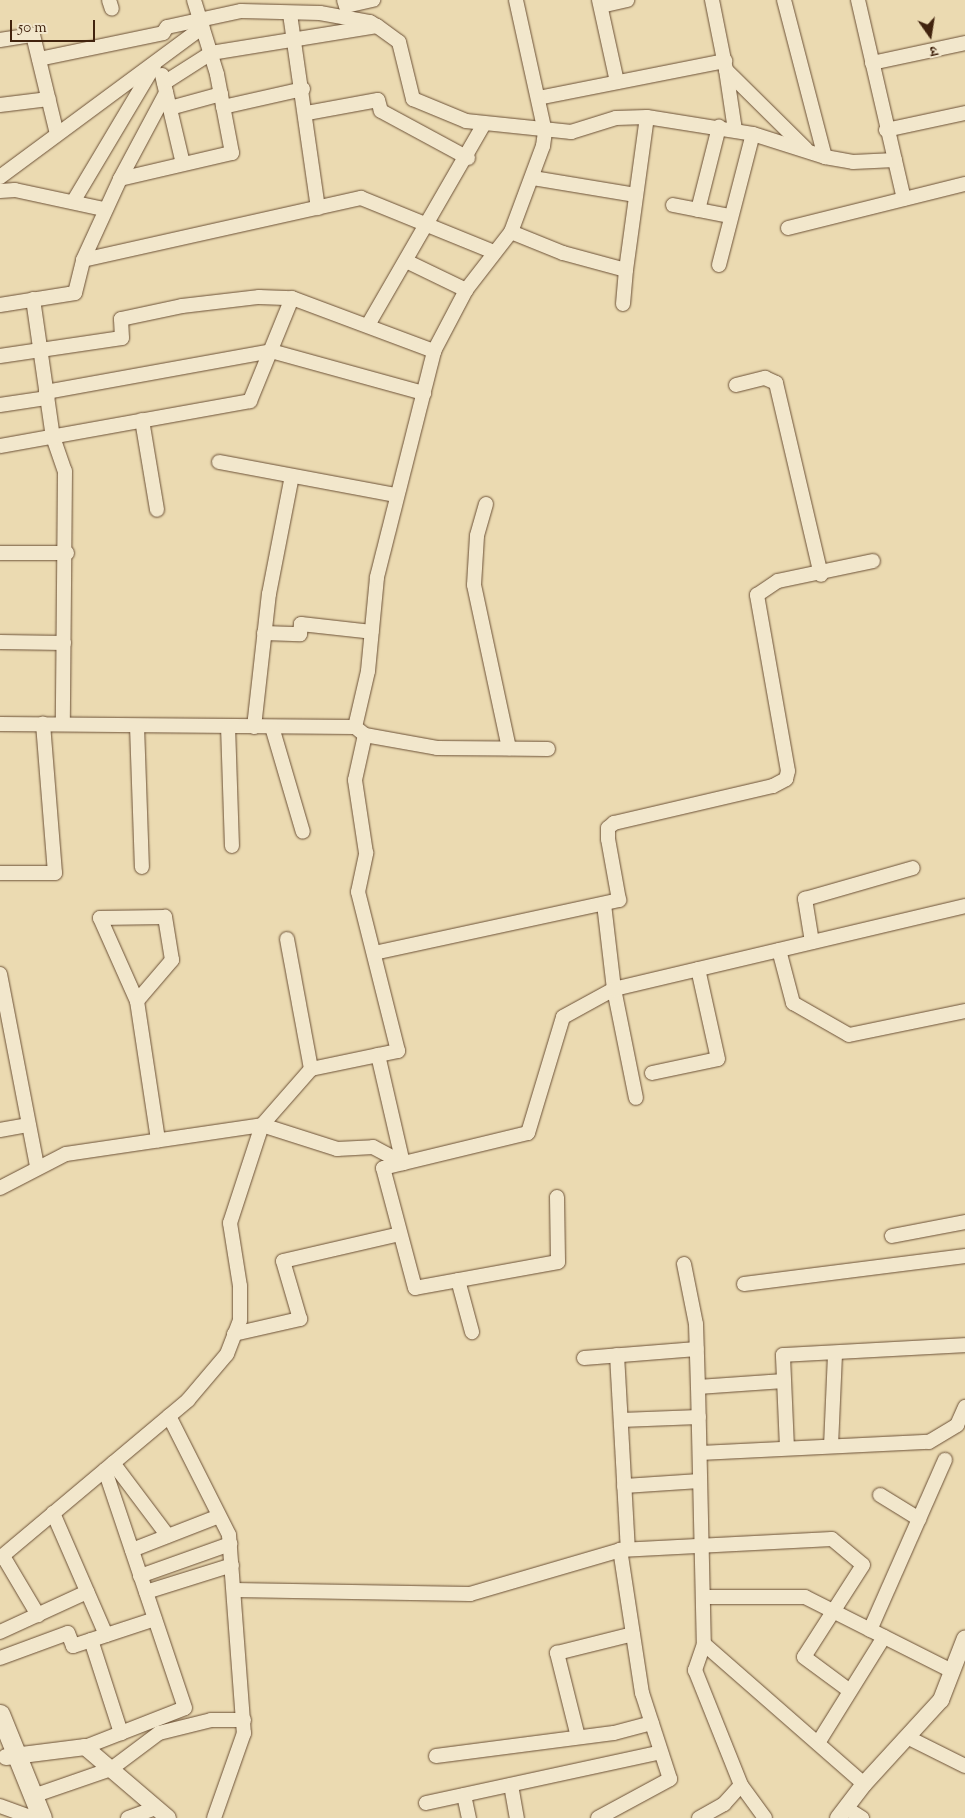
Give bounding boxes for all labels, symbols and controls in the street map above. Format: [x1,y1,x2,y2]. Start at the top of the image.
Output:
scale bar [12,10,98,42]
north arrow [905,10,955,60]
text: 50 m [18,18,47,39]
text: उ [928,39,939,60]

